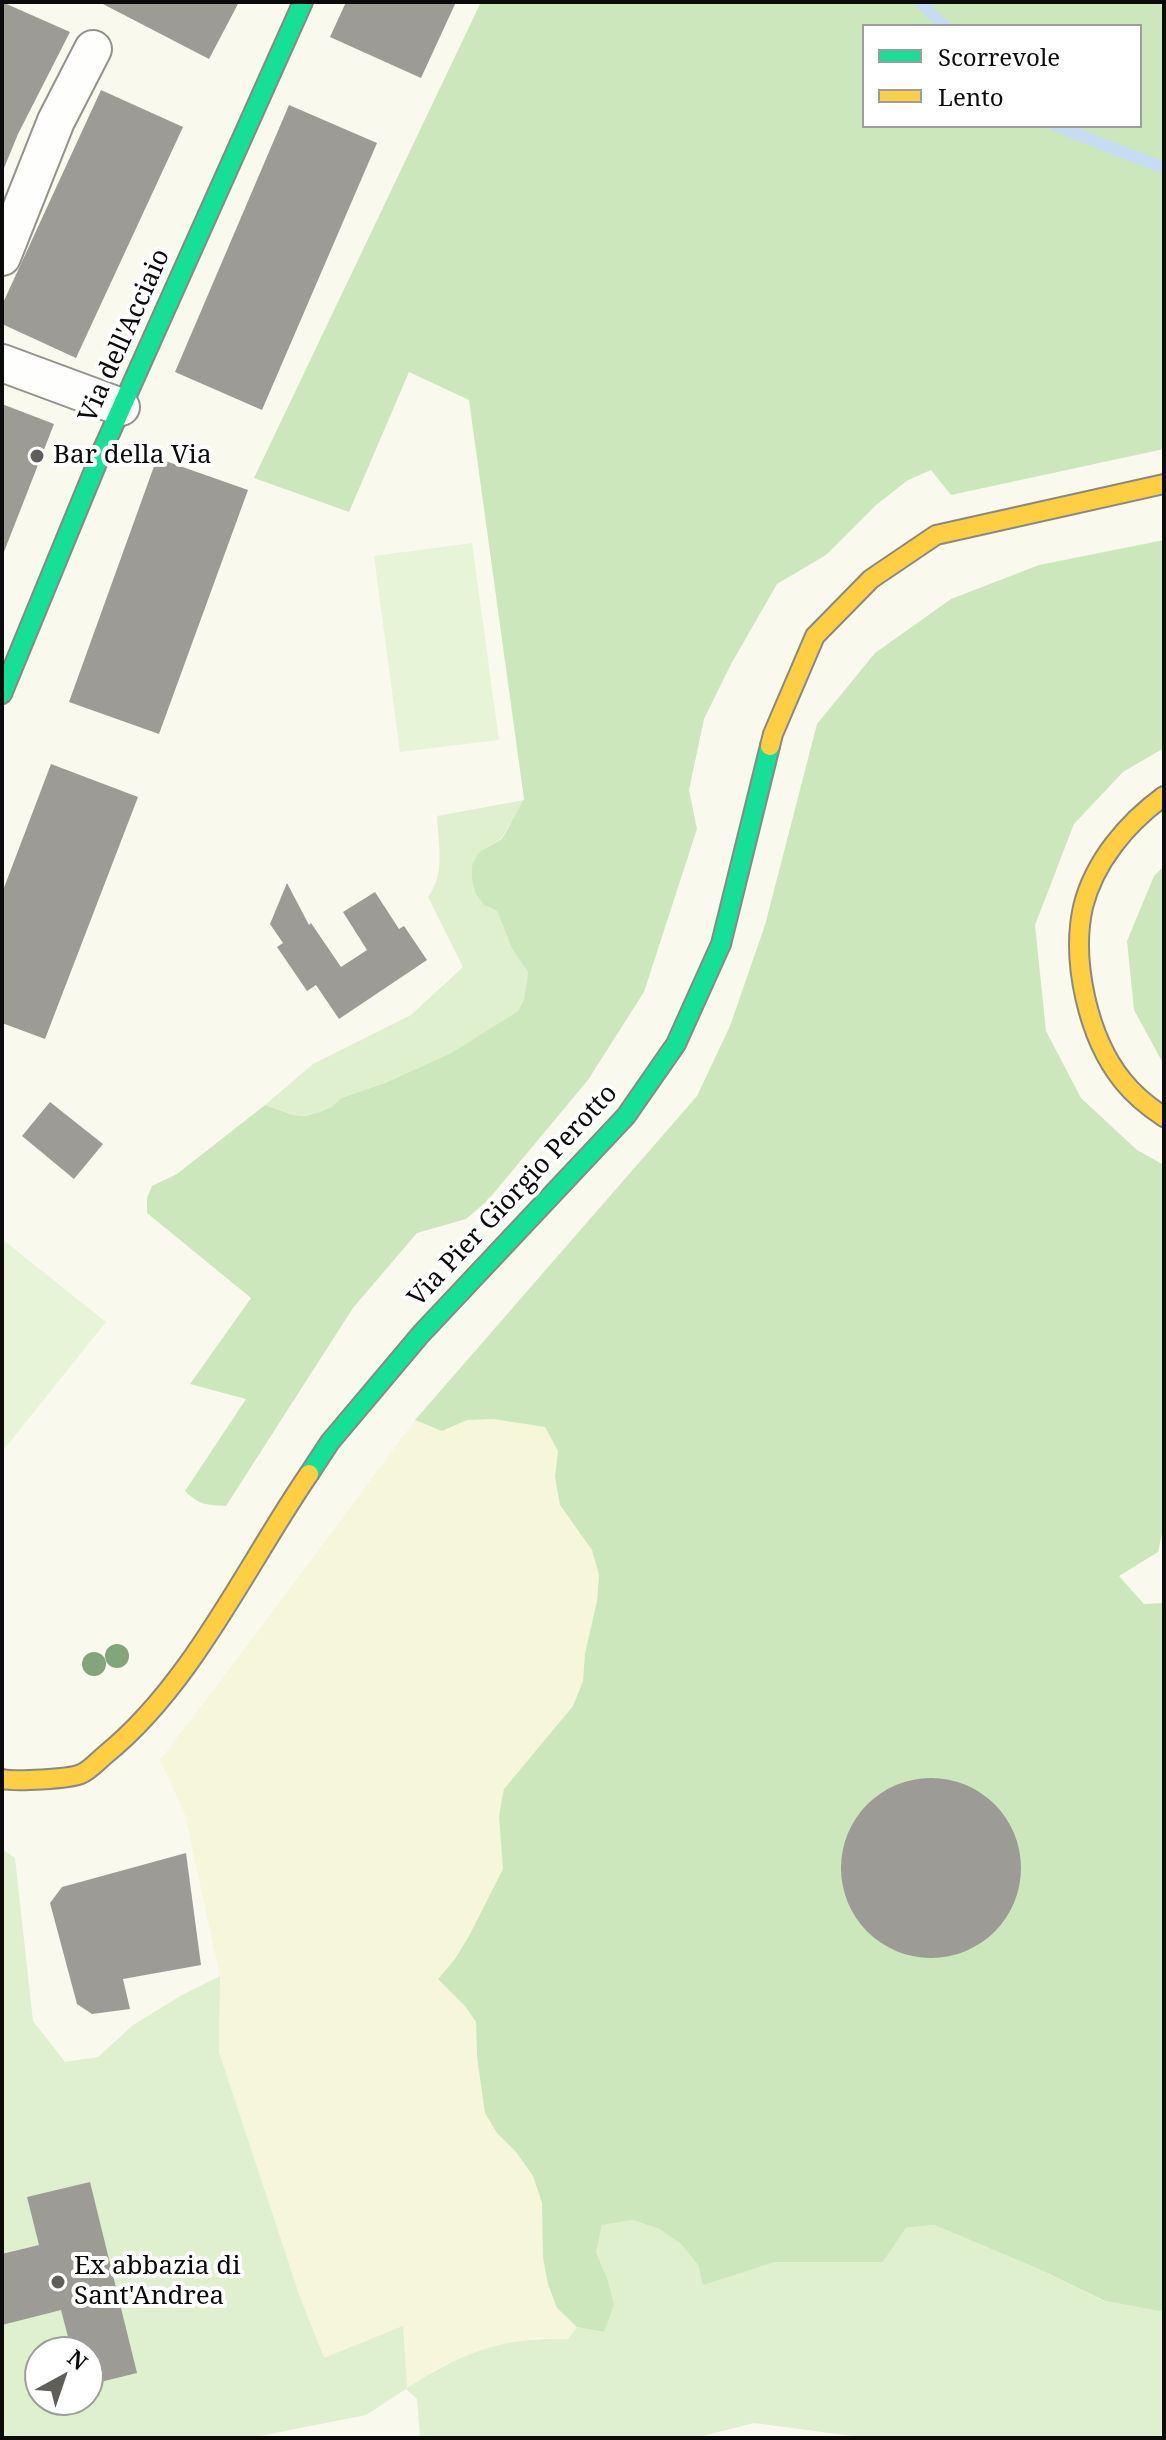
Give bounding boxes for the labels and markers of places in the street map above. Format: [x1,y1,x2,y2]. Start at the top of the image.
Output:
place label: Bar della Via [53,440,212,472]
marker: Bar della Via [28,447,46,465]
place label: Ex abbazia di Sant'Andrea [74,2251,240,2312]
marker: Ex abbazia di Sant'Andrea [49,2273,67,2291]

